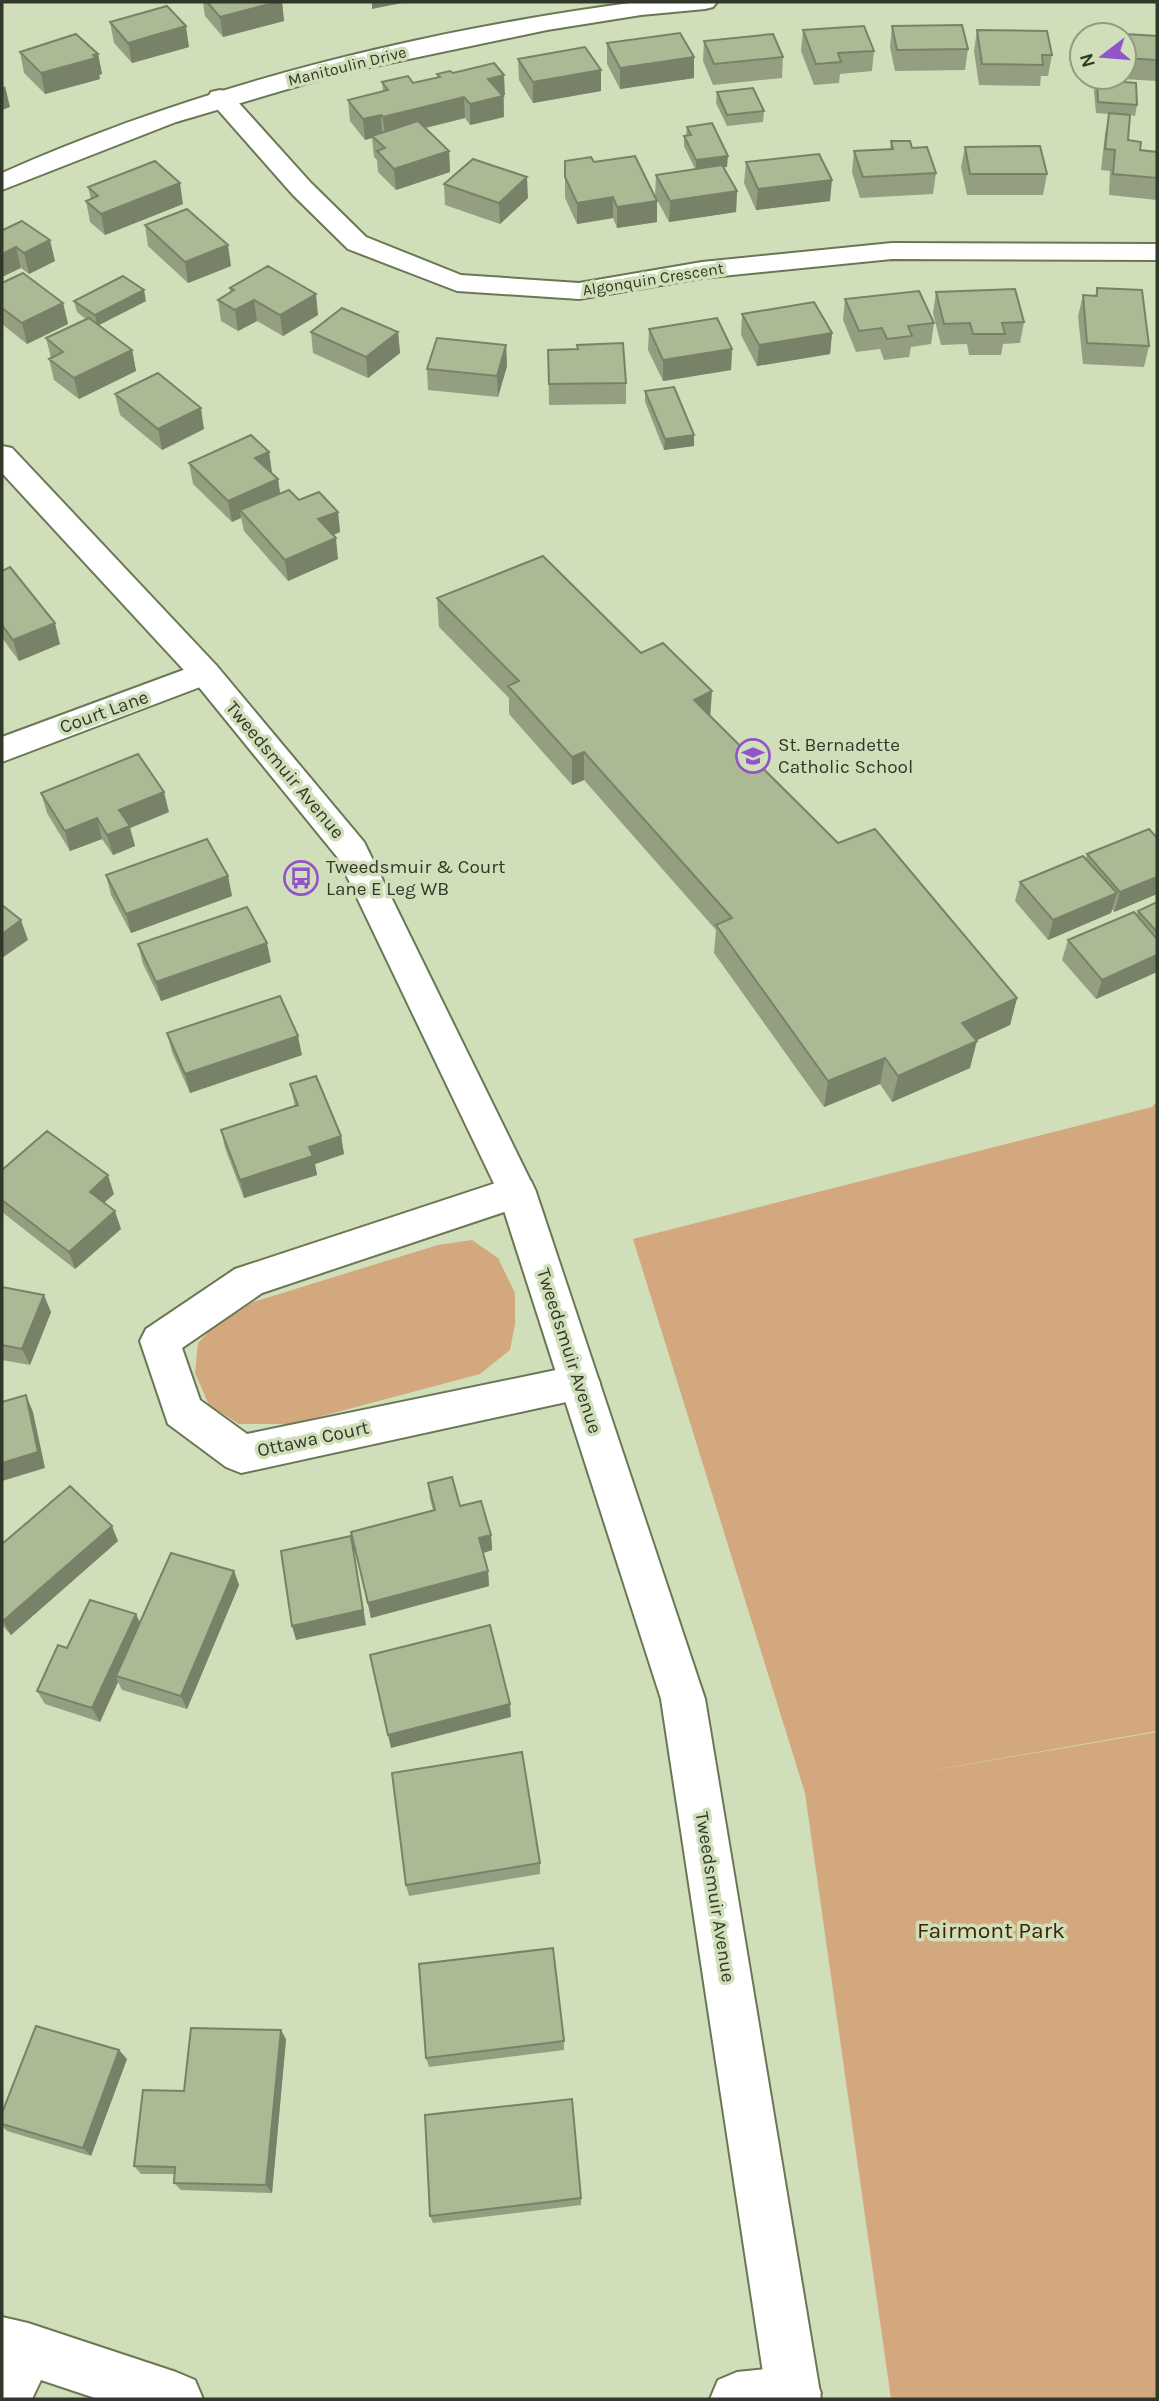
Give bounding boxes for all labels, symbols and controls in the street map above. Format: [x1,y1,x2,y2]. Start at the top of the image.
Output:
north arrow [1068,21,1138,91]
street label: Manitoulin Drive [286,42,408,90]
text: N [1075,51,1100,70]
street label: Algonquin Crescent [581,258,725,300]
street label: Court Lane [57,686,151,738]
street label: Tweedsmuir Avenue [221,697,349,843]
place label: St. Bernadette Catholic School [778,734,913,778]
school or university icon: St. Bernadette Catholic School [734,737,772,775]
place label: Tweedsmuir & Court Lane E Leg WB [326,856,505,900]
bus stop icon: Tweedsmuir & Court Lane E Leg WB [282,859,320,897]
street label: Tweedsmuir Avenue [532,1266,606,1436]
street label: Ottawa Court [255,1416,371,1462]
street label: Tweedsmuir Avenue [691,1810,739,1984]
park label: Fairmont Park [917,1917,1065,1944]

